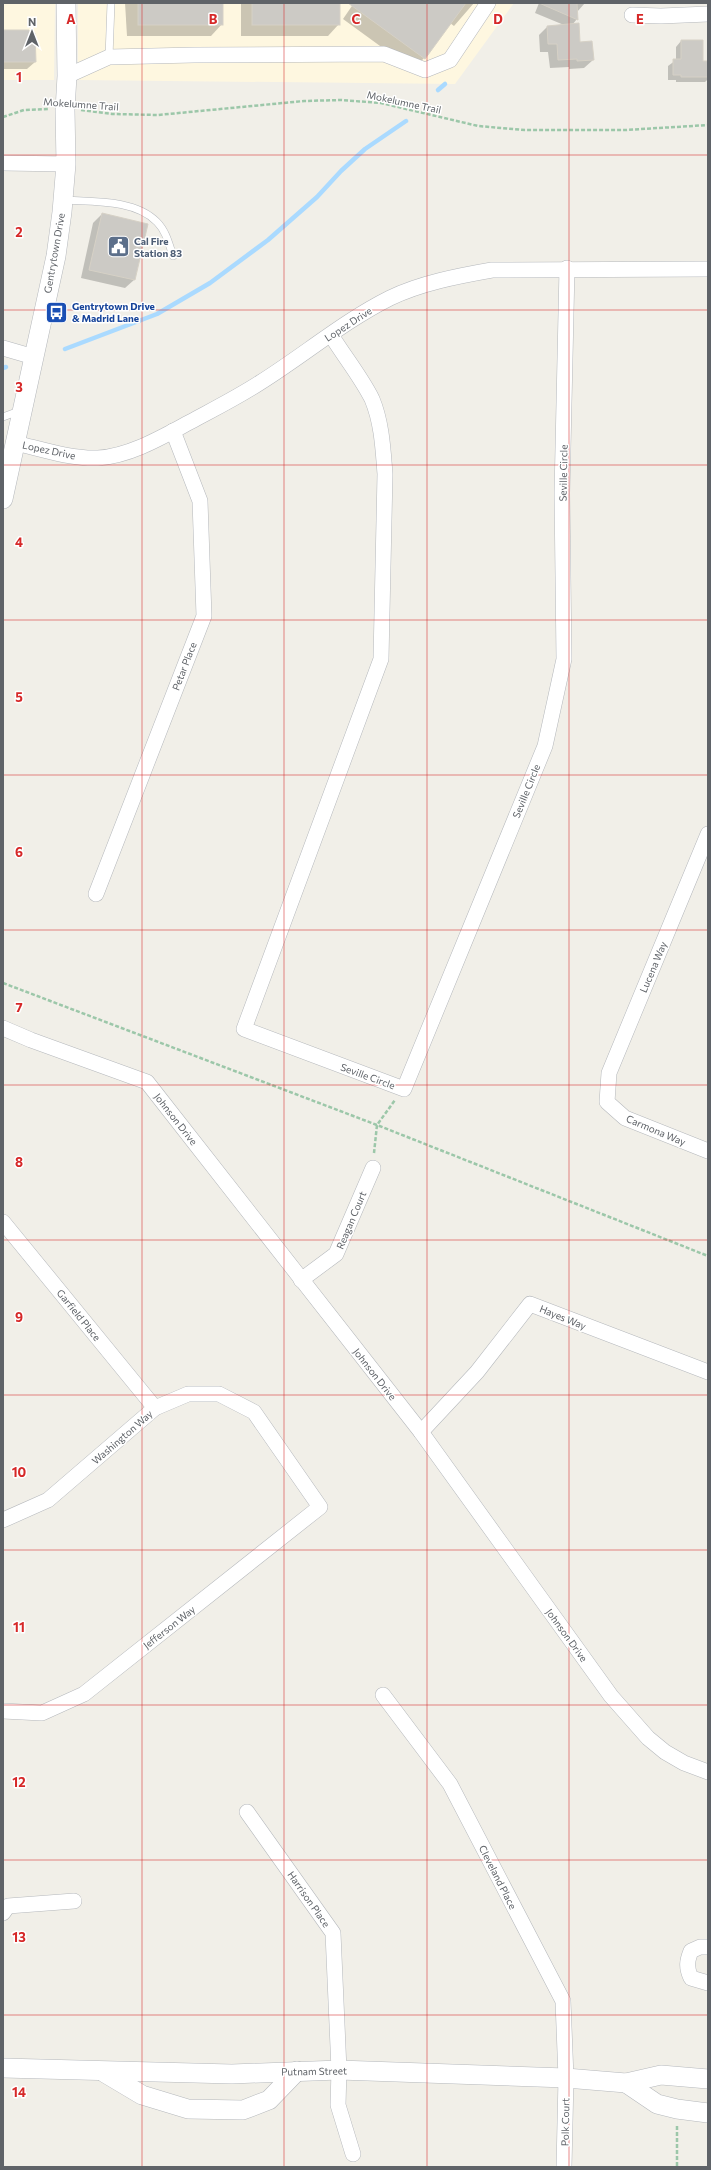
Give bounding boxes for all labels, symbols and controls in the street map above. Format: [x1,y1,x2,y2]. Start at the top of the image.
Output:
text: A [66,11,76,27]
text: B [209,11,218,27]
text: C [352,11,361,27]
text: D [493,11,503,27]
text: E [636,11,644,27]
north arrow [12,12,52,52]
text: N [28,15,36,28]
text: 1 [16,69,22,85]
street label: Mokelumne Trail [366,88,442,116]
street label: Mokelumne Trail [43,95,119,113]
street label: Gentrytown Drive [41,212,67,294]
text: 2 [15,224,23,240]
public building icon: Cal Fire Station 83 [105,234,131,260]
place label: Cal Fire Station 83 [134,235,182,259]
bus stop icon: Gentrytown Drive & Madrid Lane [43,299,69,325]
place label: Gentrytown Drive & Madrid Lane [72,300,155,324]
street label: Lopez Drive [322,304,374,344]
text: 3 [15,379,23,395]
street label: Lopez Drive [21,439,77,461]
street label: Seville Circle [557,444,569,502]
text: 4 [15,534,23,550]
street label: Petar Place [169,640,199,692]
text: 5 [15,689,23,705]
street label: Seville Circle [510,762,542,820]
text: 6 [15,844,23,860]
street label: Lucena Way [637,940,669,994]
text: 7 [15,999,23,1015]
street label: Seville Circle [339,1061,397,1091]
street label: Johnson Drive [152,1091,200,1147]
street label: Carmona Way [624,1112,688,1148]
text: 8 [15,1154,23,1170]
street label: Reagan Court [333,1189,369,1251]
street label: Garfield Place [55,1287,103,1343]
street label: Hayes Way [538,1302,588,1332]
text: 9 [15,1309,23,1325]
street label: Johnson Drive [351,1346,399,1402]
street label: Washington Way [89,1407,155,1467]
text: 10 [12,1464,27,1480]
street label: Jefferson Way [141,1603,197,1651]
street label: Johnson Drive [544,1606,590,1664]
text: 11 [13,1619,25,1635]
text: 12 [12,1774,26,1790]
street label: Cleveland Place [477,1843,519,1911]
street label: Harrison Place [285,1869,333,1929]
text: 13 [12,1929,26,1945]
street label: Putnam Street [281,2064,347,2078]
text: 14 [12,2084,26,2100]
street label: Polk Court [559,2098,571,2146]

